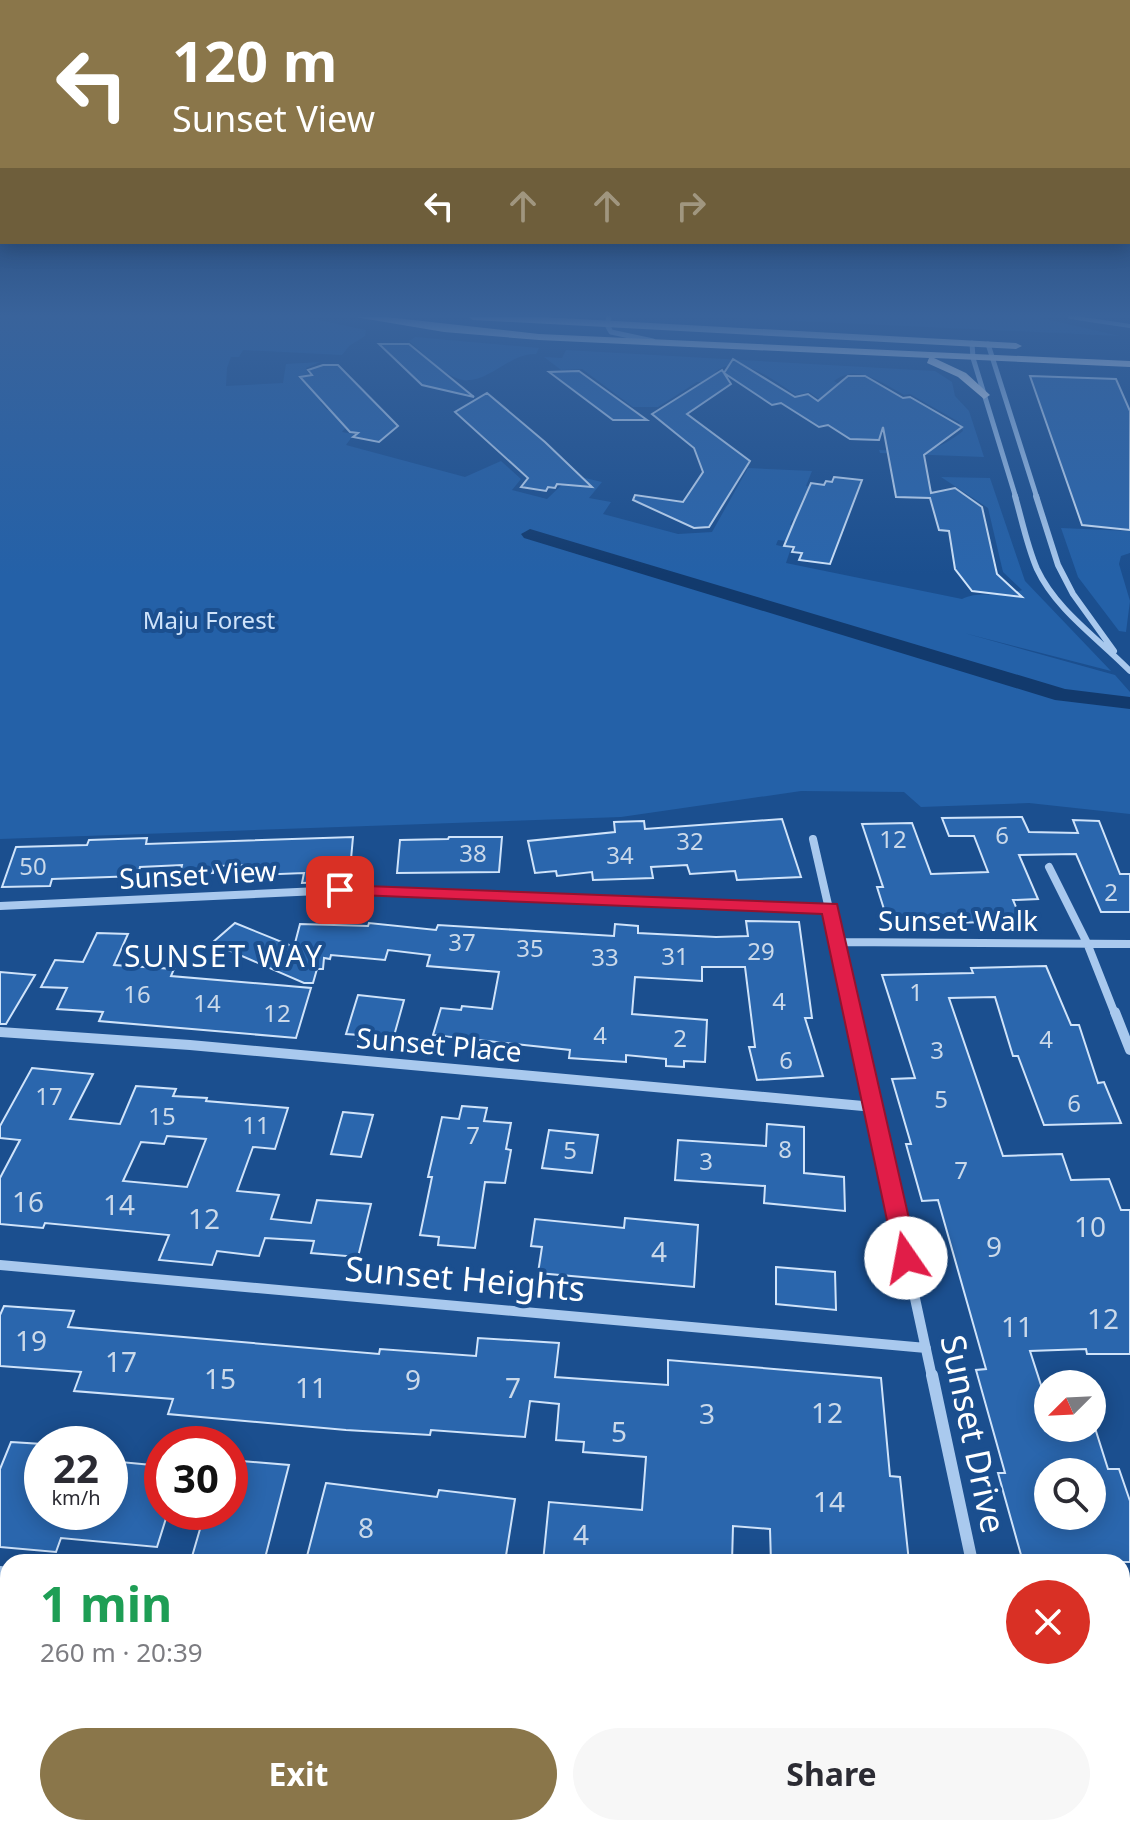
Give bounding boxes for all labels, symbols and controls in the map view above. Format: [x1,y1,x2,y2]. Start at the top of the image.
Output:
text: 120 m [172,22,337,98]
icon: left [40,32,144,136]
text: Sunset View [172,94,375,143]
icon: left [417,184,461,228]
icon: ahead [501,184,545,228]
icon: ahead [585,184,629,228]
icon: right [669,184,713,228]
park label: Maju Forest [143,603,276,636]
house number: 6 [995,818,1009,851]
house number: 12 [879,822,907,855]
house number: 32 [676,824,704,857]
house number: 38 [459,836,487,869]
house number: 34 [606,838,634,871]
house number: 50 [19,849,47,882]
street label: Sunset View [118,851,278,897]
pin [306,856,374,924]
icon: arrive [318,868,362,912]
house number: 2 [1104,875,1118,908]
street label: Sunset Walk [878,901,1038,939]
house number: 37 [448,925,476,958]
house number: 35 [516,931,544,964]
house number: 29 [747,934,775,967]
district label: SUNSET WAY [124,935,324,976]
house number: 31 [661,939,689,972]
house number: 33 [591,940,619,973]
house number: 1 [909,975,923,1008]
house number: 16 [123,977,151,1010]
house number: 4 [772,984,786,1017]
house number: 14 [193,986,221,1019]
house number: 12 [263,996,291,1029]
street label: Sunset Place [355,1018,523,1070]
house number: 4 [593,1018,607,1051]
house number: 2 [673,1021,687,1054]
house number: 4 [1039,1022,1053,1055]
house number: 3 [930,1033,944,1066]
house number: 6 [779,1043,793,1076]
house number: 17 [35,1079,63,1112]
house number: 5 [934,1082,948,1115]
house number: 6 [1067,1086,1081,1119]
house number: 15 [148,1099,176,1132]
house number: 11 [242,1108,270,1141]
house number: 7 [466,1118,480,1151]
house number: 8 [778,1132,792,1165]
house number: 5 [563,1133,577,1166]
house number: 3 [699,1144,713,1177]
house number: 7 [954,1153,968,1186]
house number: 16 [12,1182,44,1220]
house number: 14 [103,1185,135,1223]
house number: 12 [188,1199,220,1237]
house number: 10 [1074,1207,1106,1245]
position arrow [864,1216,948,1300]
house number: 9 [986,1227,1002,1265]
house number: 4 [651,1232,667,1270]
street label: Sunset Heights [343,1245,587,1311]
house number: 12 [1087,1299,1119,1337]
house number: 11 [1001,1307,1033,1345]
house number: 19 [15,1321,47,1359]
street label: Sunset Drive [931,1331,1017,1537]
house number: 17 [105,1342,137,1380]
house number: 15 [204,1359,236,1397]
house number: 9 [405,1360,421,1398]
house number: 11 [295,1368,327,1406]
house number: 7 [505,1368,521,1406]
north arrow [1034,1370,1106,1442]
map controls [1034,1370,1106,1530]
house number: 12 [811,1393,843,1431]
house number: 3 [699,1394,715,1432]
house number: 5 [611,1412,627,1450]
speed limit sign: 30 [144,1426,248,1530]
text: 22 [53,1440,99,1495]
button: search [1034,1458,1106,1530]
house number: 14 [813,1482,845,1520]
text: km/h [51,1484,101,1511]
house number: 8 [358,1508,374,1546]
house number: 4 [573,1515,589,1553]
text: 1 min [40,1571,172,1636]
button: close [1006,1580,1090,1664]
text: 260 m · 20:39 [40,1634,203,1670]
button: Exit [40,1728,557,1820]
button: Share [573,1728,1090,1820]

